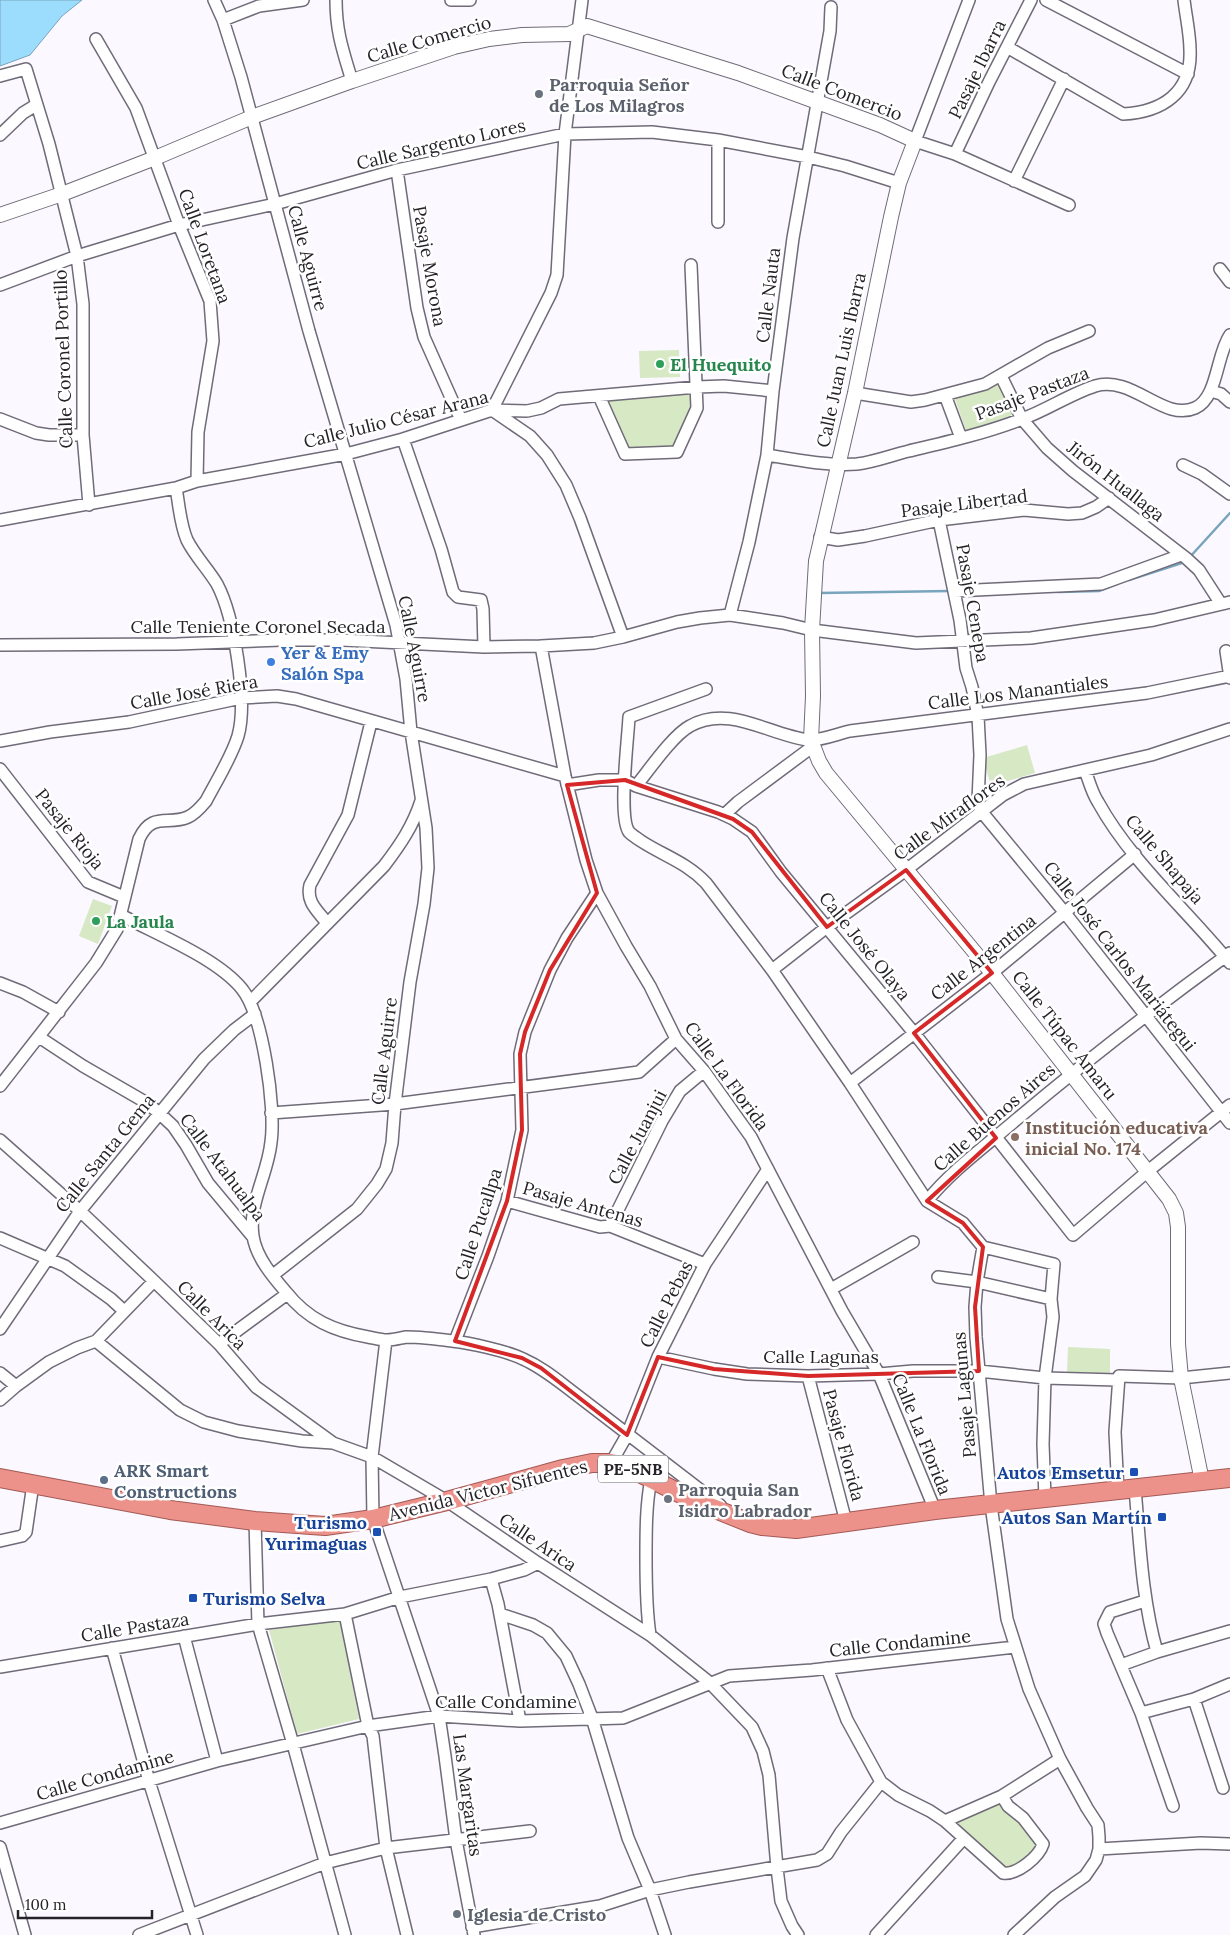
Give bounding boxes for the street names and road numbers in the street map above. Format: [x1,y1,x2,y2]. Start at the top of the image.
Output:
street label: Calle Comercio [364,10,494,68]
street label: Pasaje Ibarra [943,16,1011,122]
street label: Calle Comercio [778,58,906,126]
street label: Calle Sargento Lores [354,113,528,175]
street label: Calle Loretana [174,185,236,307]
street label: Calle Aguirre [283,203,333,314]
street label: Pasaje Morona [408,204,452,328]
street label: Calle Nauta [751,246,785,344]
street label: Calle Coronel Portillo [48,269,78,449]
street label: Calle Juan Luis Ibarra [811,270,871,450]
street label: Pasaje Pastaza [972,361,1092,425]
street label: Calle Julio César Arana [301,385,491,453]
street label: Jirón Huallaga [1062,435,1169,526]
street label: Pasaje Libertad [899,484,1029,522]
street label: Pasaje Cenepa [951,542,995,664]
street label: Calle Aguirre [393,594,437,705]
street label: Calle Teniente Coronel Secada [131,615,385,638]
street label: Calle José Riera [128,669,260,715]
street label: Calle Los Manantiales [927,670,1109,714]
street label: Calle Miraflores [889,769,1009,865]
street label: Pasaje Rioja [30,784,110,874]
street label: Calle Shapaja [1121,809,1209,909]
street label: Calle José Carlos Mariátegui [1039,857,1201,1055]
street label: Calle José Olaya [814,887,916,1005]
street label: Calle Argentina [926,909,1040,1005]
street label: Calle Túpac Amaru [1007,966,1123,1104]
street label: Calle Aguirre [366,996,402,1106]
street label: Calle La Florida [680,1017,774,1135]
street label: Calle Buenos Aires [928,1058,1060,1176]
street label: Calle Juanjui [602,1086,672,1188]
street label: Calle Santa Gema [50,1089,160,1217]
street label: Calle Atahualpa [175,1108,271,1226]
street label: Calle Pucallpa [449,1165,507,1283]
street label: Pasaje Antenas [520,1176,646,1232]
street label: Calle Pebas [634,1257,698,1351]
street label: Calle Arica [172,1275,252,1355]
street label: Pasaje Lagunas [947,1331,981,1459]
street label: Calle Lagunas [763,1345,879,1368]
street label: Calle La Florida [887,1370,957,1498]
street label: Pasaje Florida [818,1386,870,1504]
street label: Avenida Victor Sifuentes [385,1454,590,1526]
road number: PE-5NB [598,1456,668,1482]
street label: Calle Arica [495,1508,581,1576]
street label: Calle Pastaza [79,1607,191,1647]
street label: Calle Condamine [828,1624,972,1662]
street label: Calle Condamine [435,1690,577,1713]
street label: Las Margaritas [448,1732,488,1858]
street label: Calle Condamine [34,1744,177,1806]

